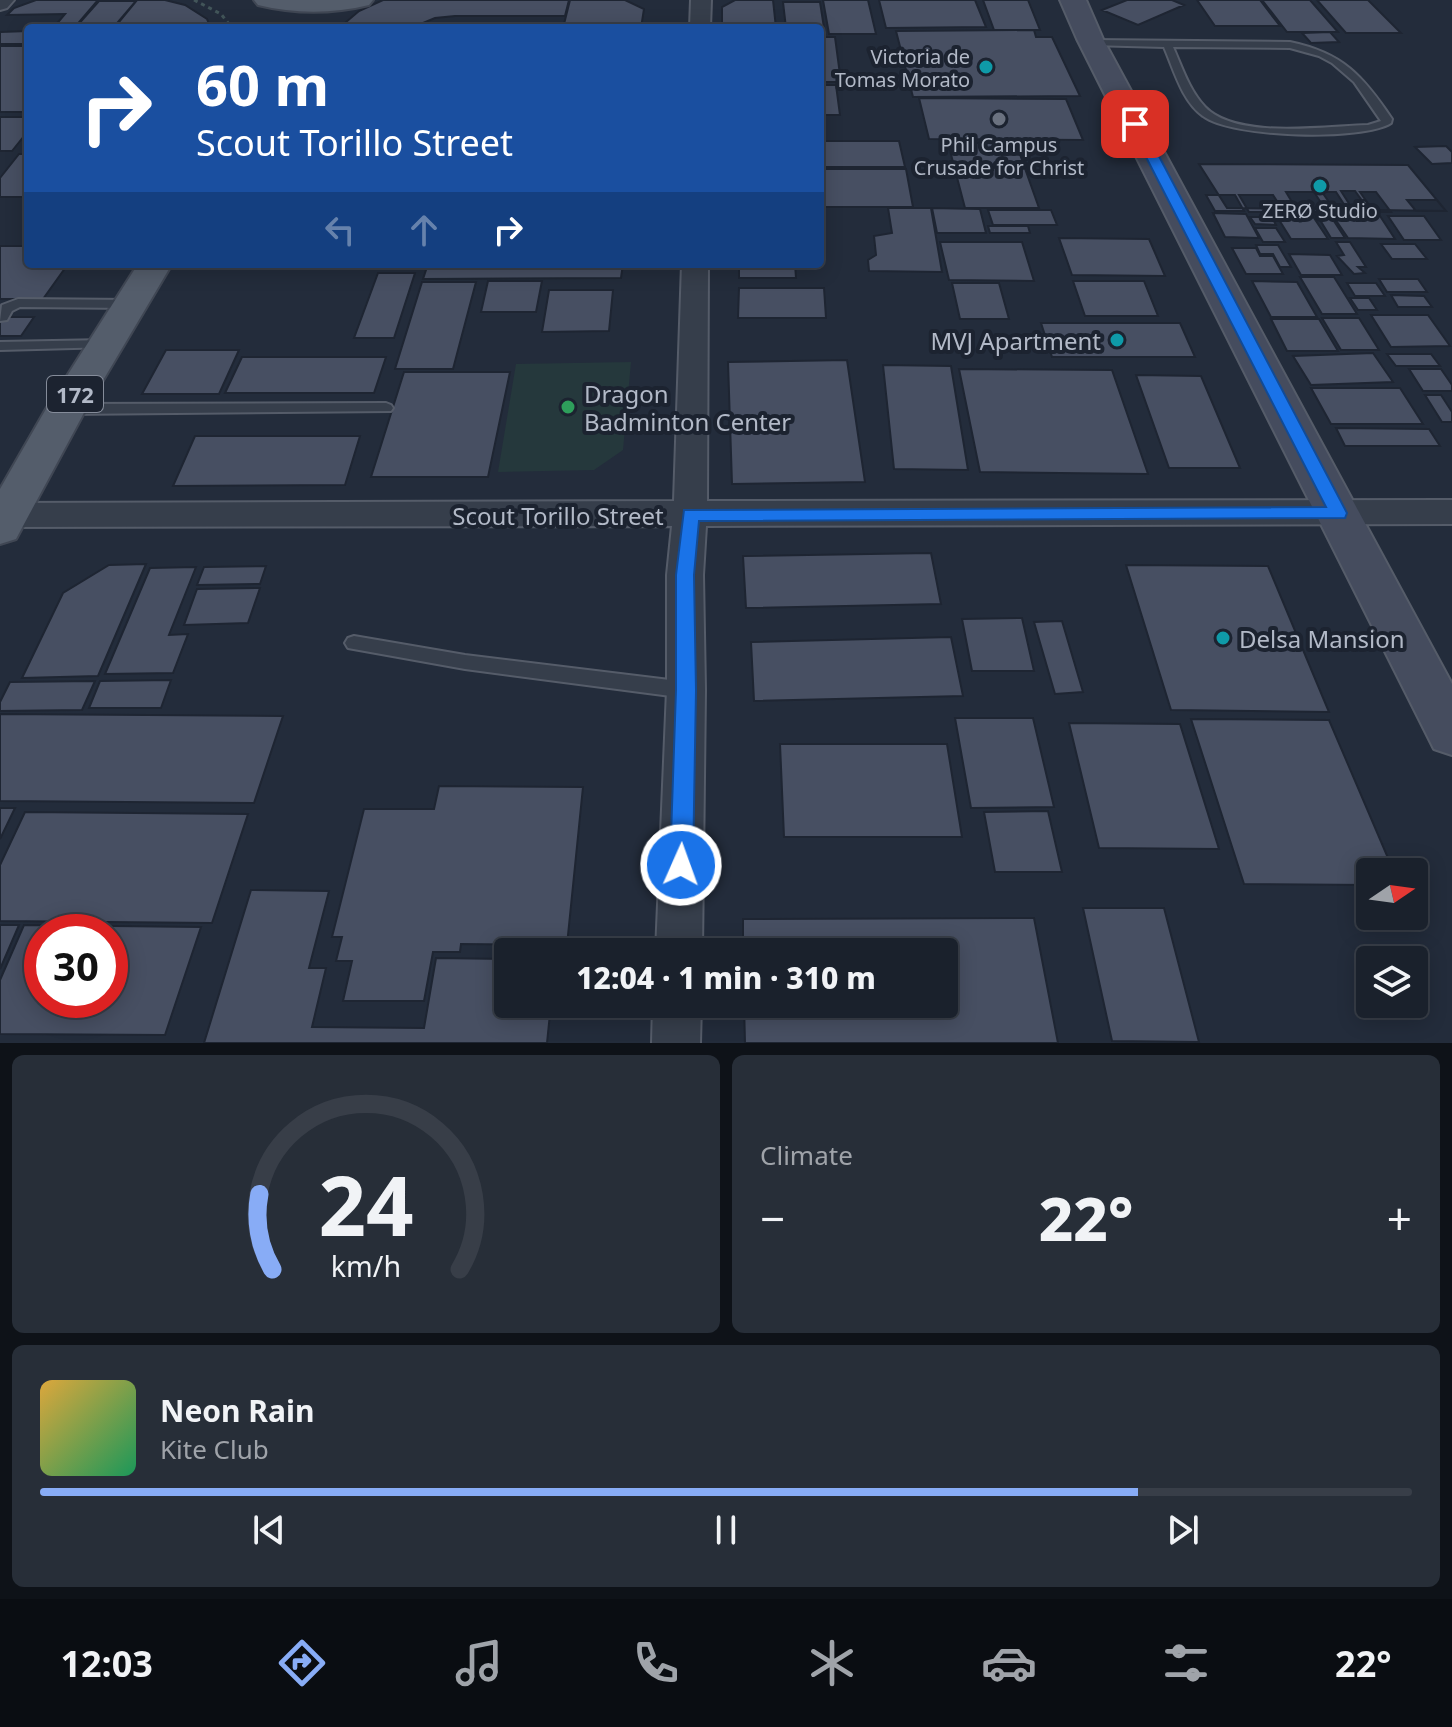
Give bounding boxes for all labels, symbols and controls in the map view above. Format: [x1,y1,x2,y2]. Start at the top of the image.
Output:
place label: Victoria de Tomas Morato [835,43,970,93]
text: 60 m [196,46,329,122]
icon: right [64,56,168,160]
marker: Victoria de Tomas Morato [977,58,995,76]
pin [1101,90,1169,158]
icon: arrive [1113,102,1157,146]
marker: Phil Campus Crusade for Christ [990,110,1008,128]
text: Scout Torillo Street [196,118,513,167]
place label: Phil Campus Crusade for Christ [914,131,1084,181]
marker: ZERØ Studio [1311,177,1329,195]
place label: ZERØ Studio [1262,197,1378,224]
icon: left [318,208,362,252]
icon: ahead [402,208,446,252]
icon: right [486,208,530,252]
place label: MVJ Apartment [930,324,1101,357]
marker: MVJ Apartment [1108,331,1126,349]
road number: 172 [47,376,103,412]
place label: Dragon Badminton Center [584,377,791,438]
marker: Dragon Badminton Center [559,398,577,416]
street label: Scout Torillo Street [452,499,664,532]
place label: Delsa Mansion [1239,622,1405,655]
marker: Delsa Mansion [1214,629,1232,647]
position arrow [639,823,723,907]
north arrow [1356,858,1428,930]
map controls [1356,858,1428,1018]
speed limit sign: 30 [24,914,128,1018]
button: layers [1356,946,1428,1018]
text: 12:04 · 1 min · 310 m [576,957,876,998]
text: Climate [760,1137,853,1173]
text: 24 [318,1147,414,1260]
text: 22° [1039,1177,1133,1259]
text: − [760,1188,785,1248]
text: + [1387,1188,1412,1248]
text: km/h [331,1246,401,1285]
text: Neon Rain [160,1390,314,1431]
text: Kite Club [160,1431,269,1467]
icon: previous [247,1508,291,1552]
icon: pause [704,1508,748,1552]
icon: next [1161,1508,1205,1552]
icon: directions [274,1635,330,1691]
icon: music [451,1635,507,1691]
icon: phone [628,1635,684,1691]
icon: climate [804,1635,860,1691]
icon: car [981,1635,1037,1691]
icon: filters [1158,1635,1214,1691]
text: 12:03 [60,1639,153,1688]
text: 22° [1335,1639,1392,1688]

